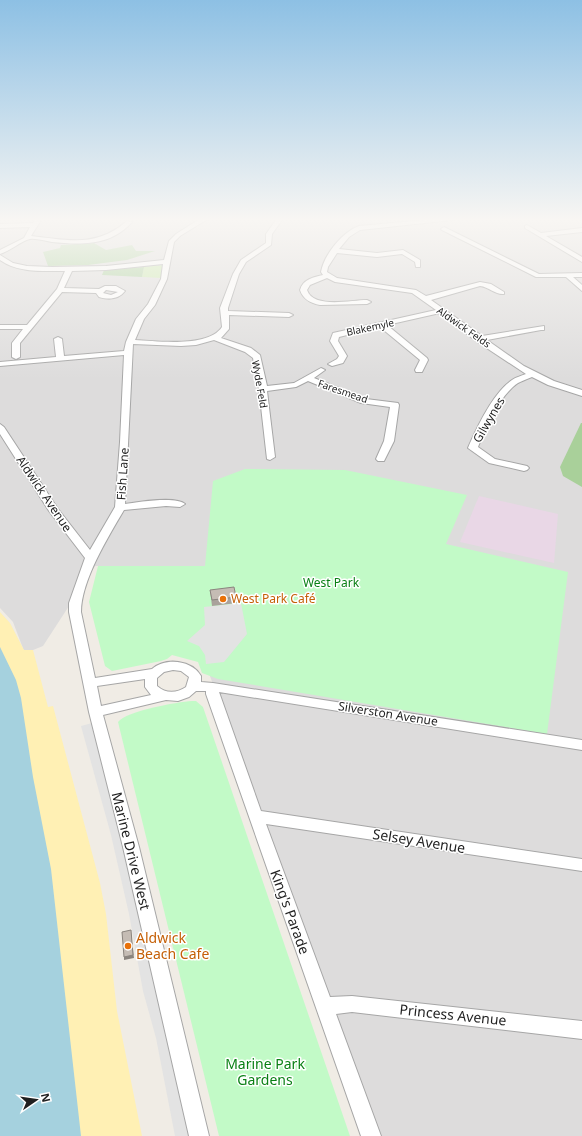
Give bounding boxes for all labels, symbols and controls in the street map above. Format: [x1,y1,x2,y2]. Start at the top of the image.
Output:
street label: Aldwick Felds [434,303,494,351]
street label: Blakemyle [345,315,395,339]
street label: Wyde Feld [249,359,271,409]
street label: Faresmead [316,376,370,406]
street label: Gilwynes [469,393,509,446]
street label: Fish Lane [112,447,133,501]
street label: Aldwick Avenue [13,452,76,535]
park label: West Park [303,574,360,591]
place label: West Park Café [231,590,316,607]
marker: West Park Café [218,594,228,604]
street label: Silverston Avenue [337,697,439,730]
street label: Marine Drive West [108,790,155,912]
street label: Selsey Avenue [371,824,467,857]
street label: King's Parade [266,867,315,957]
place label: Aldwick Beach Cafe [136,928,209,963]
marker: Aldwick Beach Cafe [123,941,133,951]
street label: Princess Avenue [399,999,508,1030]
park label: Marine Park Gardens [225,1054,305,1089]
north arrow [16,1080,56,1120]
text: N [38,1092,55,1104]

